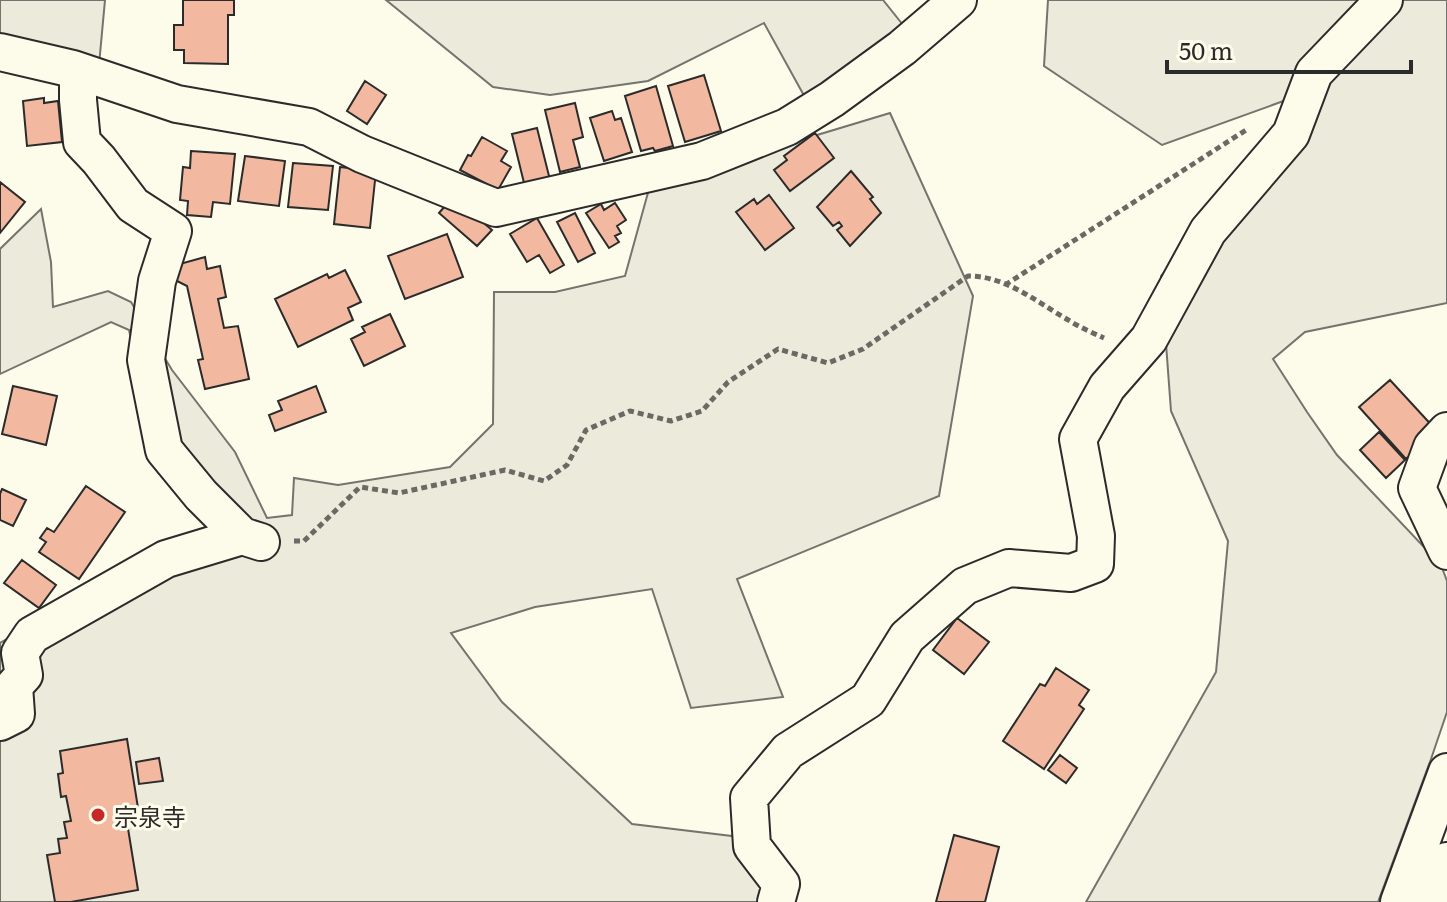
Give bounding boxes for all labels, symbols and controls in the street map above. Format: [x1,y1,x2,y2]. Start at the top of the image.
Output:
scale bar [1167,24,1411,74]
text: 50 m [1179,32,1233,67]
place label: 宗泉寺 [114,798,186,833]
marker: 宗泉寺 [89,806,107,824]

